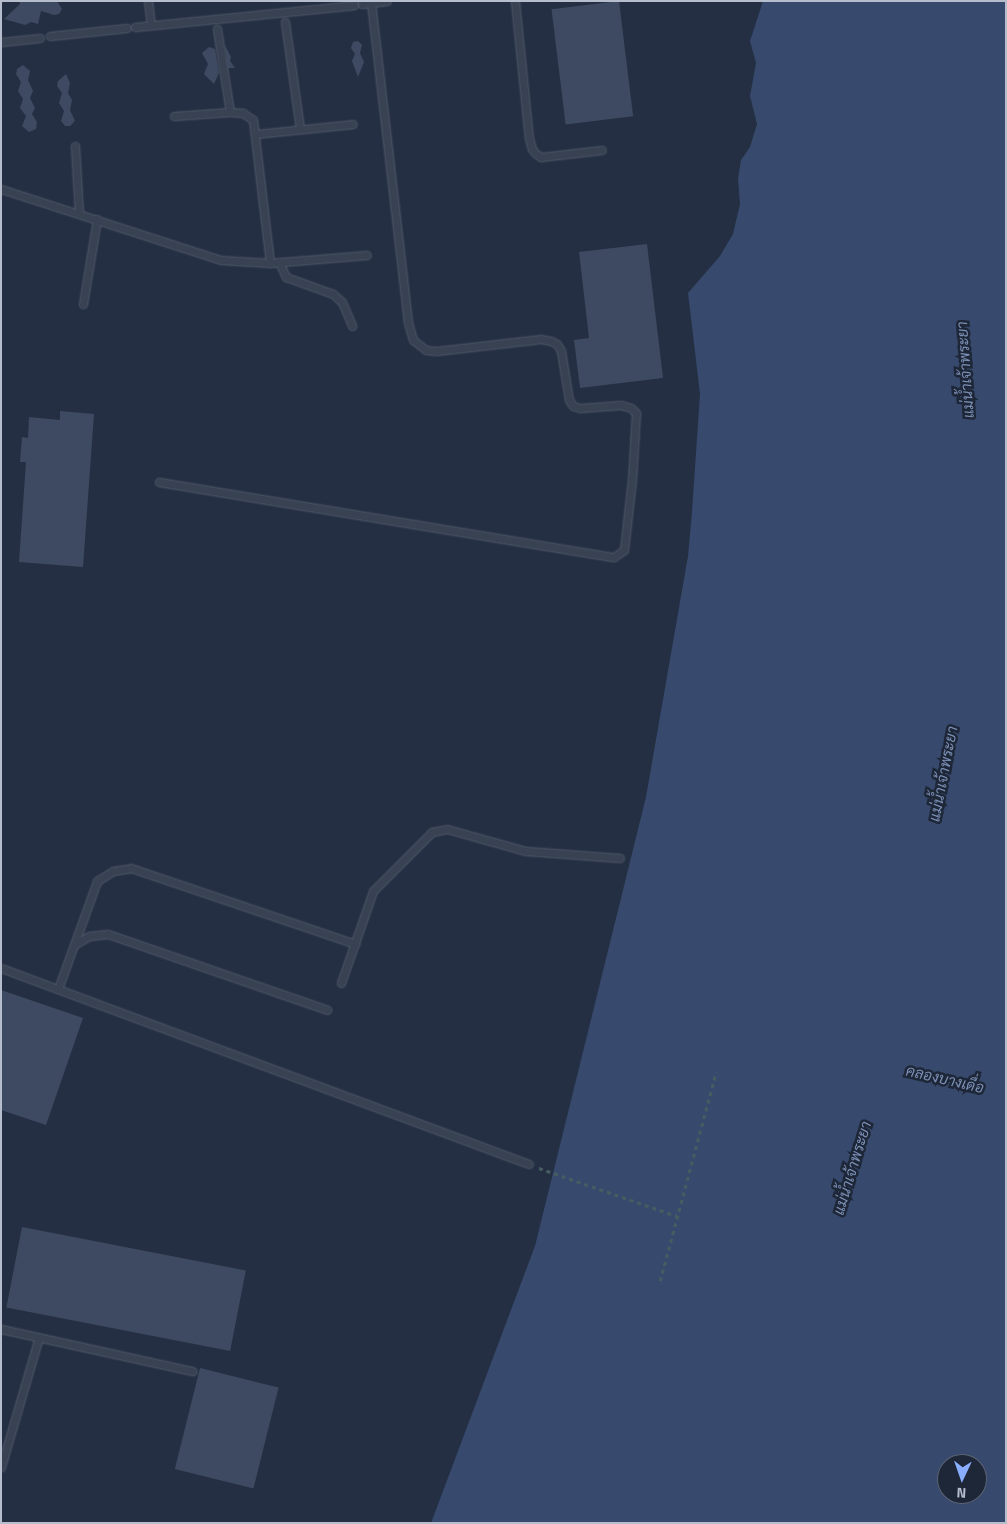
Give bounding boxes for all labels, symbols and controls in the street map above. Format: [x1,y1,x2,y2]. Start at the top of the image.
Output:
water label: แม่น้ำเจ้าพระยา [953,321,977,419]
water label: แม่น้ำเจ้าพระยา [925,725,961,823]
water label: คลองบางเดื่อ [904,1061,986,1097]
water label: แม่น้ำเจ้าพระยา [829,1119,875,1217]
north arrow [937,1454,987,1504]
text: N [956,1483,967,1504]

